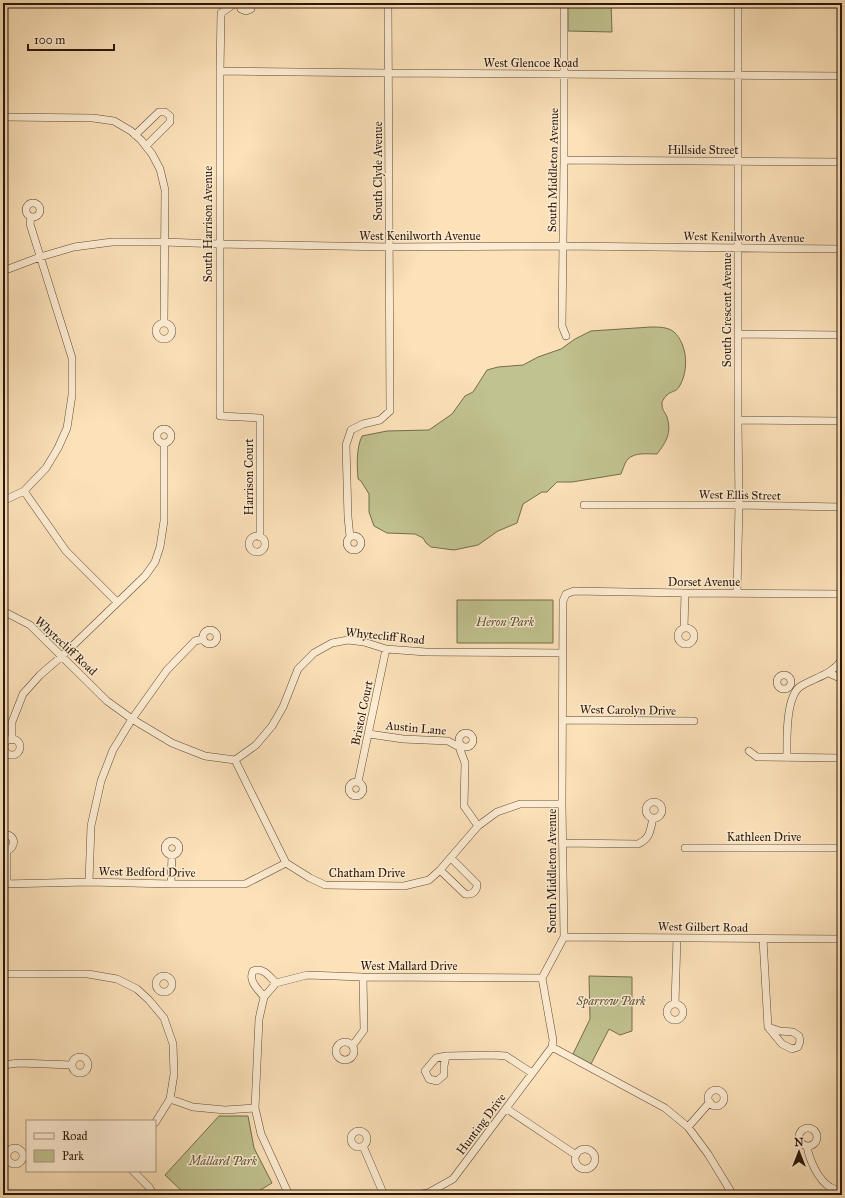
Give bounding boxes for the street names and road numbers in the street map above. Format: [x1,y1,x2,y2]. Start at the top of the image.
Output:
street label: West Glencoe Road [484,56,578,70]
street label: South Middleton Avenue [545,108,561,232]
street label: South Clyde Avenue [371,121,385,221]
street label: Hillside Street [667,143,739,157]
street label: South Harrison Avenue [201,166,215,282]
street label: West Kenilworth Avenue [359,229,481,243]
street label: West Kenilworth Avenue [683,229,805,245]
street label: South Crescent Avenue [720,253,734,367]
street label: Harrison Court [242,438,256,515]
street label: West Ellis Street [699,487,782,503]
street label: Dorset Avenue [668,575,740,589]
street label: Whytecliff Road [32,614,100,678]
street label: Whytecliff Road [345,625,425,647]
street label: Bristol Court [348,679,376,747]
street label: West Carolyn Drive [580,702,676,718]
street label: Austin Lane [384,718,447,738]
street label: South Middleton Avenue [545,809,559,933]
street label: Kathleen Drive [727,830,801,844]
street label: West Bedford Drive [98,864,196,880]
street label: Chatham Drive [329,866,405,880]
street label: West Gilbert Road [658,919,748,935]
street label: West Mallard Drive [361,959,457,973]
street label: Hunting Drive [453,1091,509,1158]

